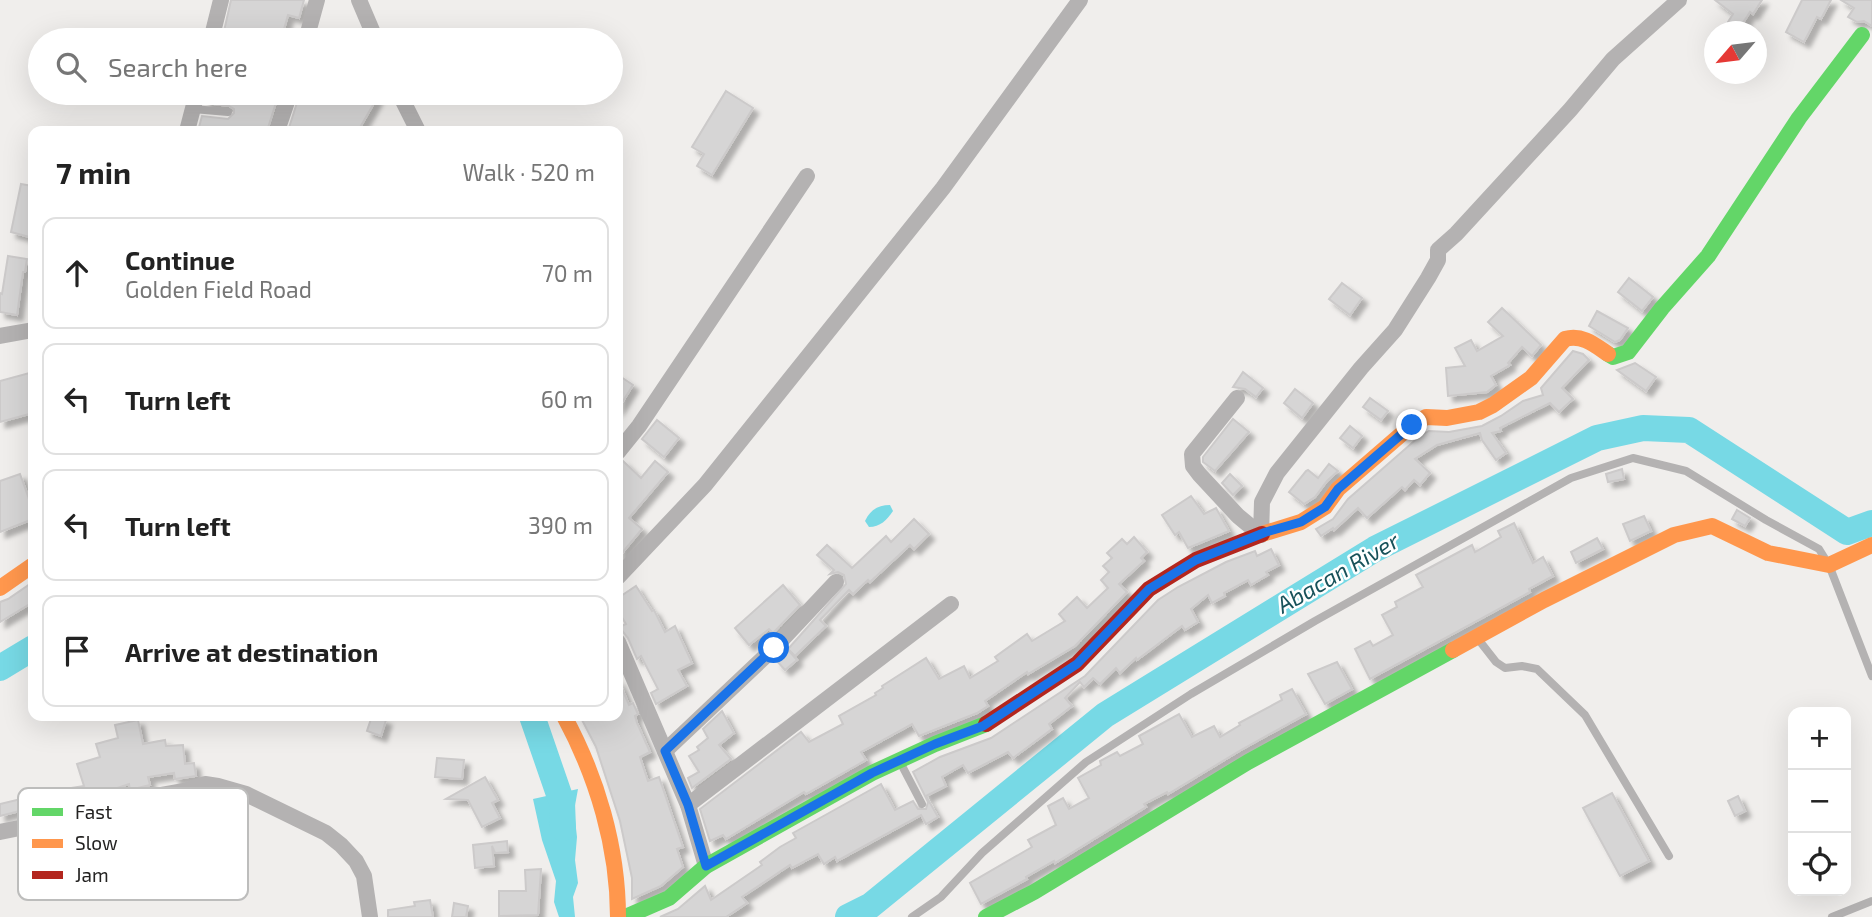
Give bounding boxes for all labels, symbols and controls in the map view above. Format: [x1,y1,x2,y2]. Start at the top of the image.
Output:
north arrow [1704,21,1767,84]
search box [28,28,623,105]
icon: search [52,48,90,86]
text: Search here [108,51,248,82]
text: 7 min [56,154,131,190]
text: Walk · 520 m [462,158,595,186]
text: Continue [125,244,235,275]
icon: ahead [58,254,96,292]
text: 70 m [542,259,593,287]
text: Golden Field Road [125,275,312,303]
icon: left [58,380,96,418]
text: Turn left [125,384,231,415]
text: 60 m [541,385,593,413]
route end [1396,409,1427,440]
icon: left [58,506,96,544]
text: Turn left [125,510,231,541]
text: 390 m [528,511,593,539]
water label: Abacan River [1270,525,1404,619]
icon: arrive [58,632,96,670]
route start [758,632,789,663]
text: Arrive at destination [125,636,378,667]
map controls [1788,707,1851,896]
button: + [1788,707,1851,770]
button: − [1788,770,1851,833]
legend [18,788,248,900]
text: Fast [75,800,112,823]
text: Slow [75,831,118,854]
button: locate [1788,833,1851,896]
text: Jam [75,863,109,886]

